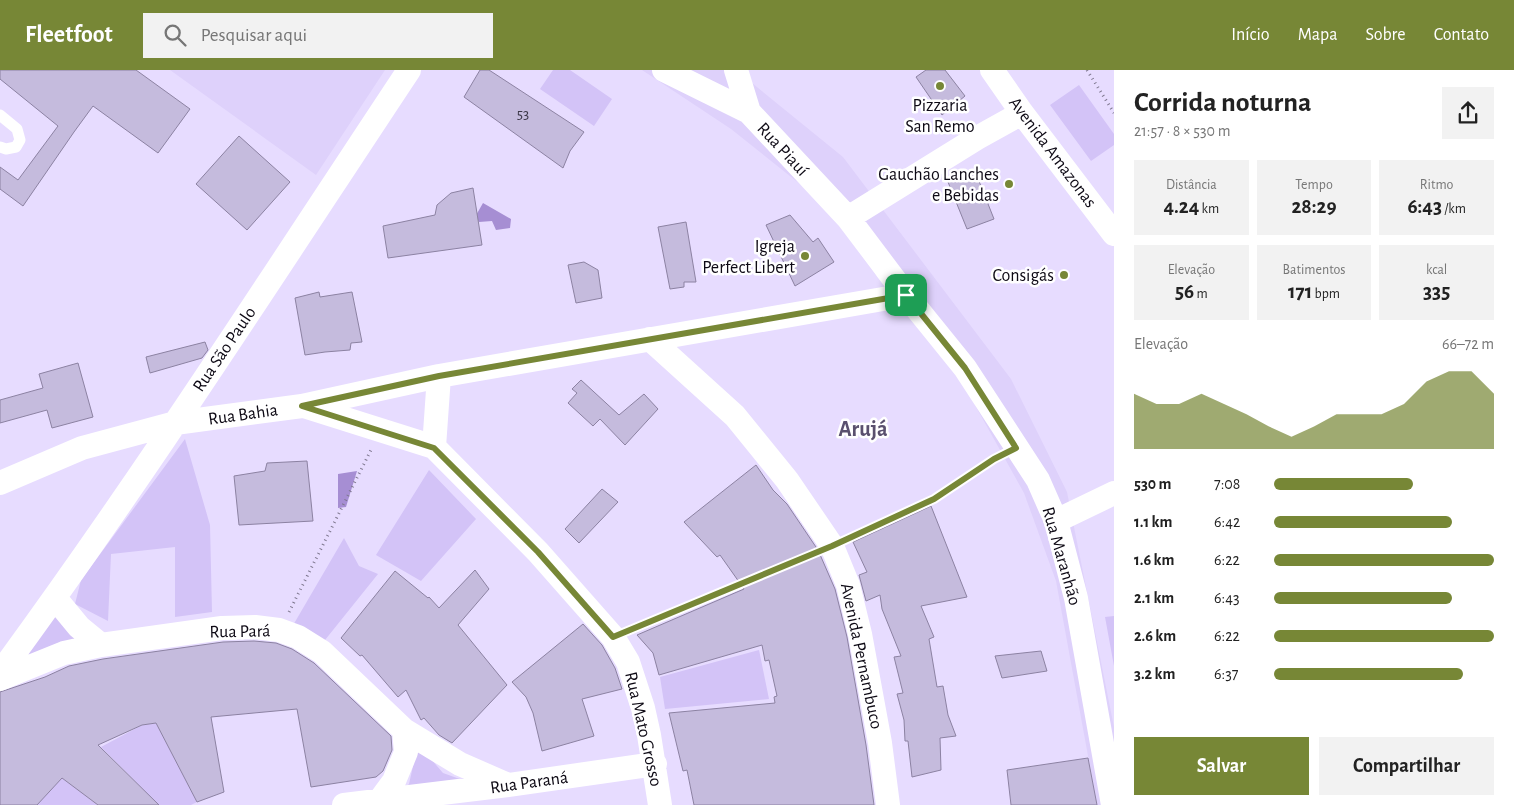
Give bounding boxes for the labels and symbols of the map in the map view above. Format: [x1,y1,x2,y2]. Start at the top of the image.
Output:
marker: Pizzaria San Remo [934,80,946,92]
street label: Avenida Amazonas [1005,94,1099,211]
place label: Pizzaria San Remo [905,97,975,136]
house number: 53 [517,107,529,122]
street label: Rua Piauí [753,120,812,180]
place label: Gauchão Lanches e Bebidas [878,166,999,205]
marker: Gauchão Lanches e Bebidas [1003,178,1015,190]
place label: Igreja Perfect Libert [702,238,795,277]
marker: Igreja Perfect Libert [799,250,811,262]
place label: Consigás [993,267,1054,285]
marker: Consigás [1058,269,1070,281]
pin [885,274,927,316]
street label: Rua São Paulo [190,304,260,395]
street label: Rua Bahia [207,401,279,429]
district label: Arujá [838,418,888,441]
street label: Rua Maranhão [1038,505,1084,608]
street label: Avenida Pernambuco [837,582,885,731]
street label: Rua Pará [209,622,271,642]
street label: Rua Mato Grosso [621,670,665,788]
street label: Rua Paraná [489,769,569,797]

